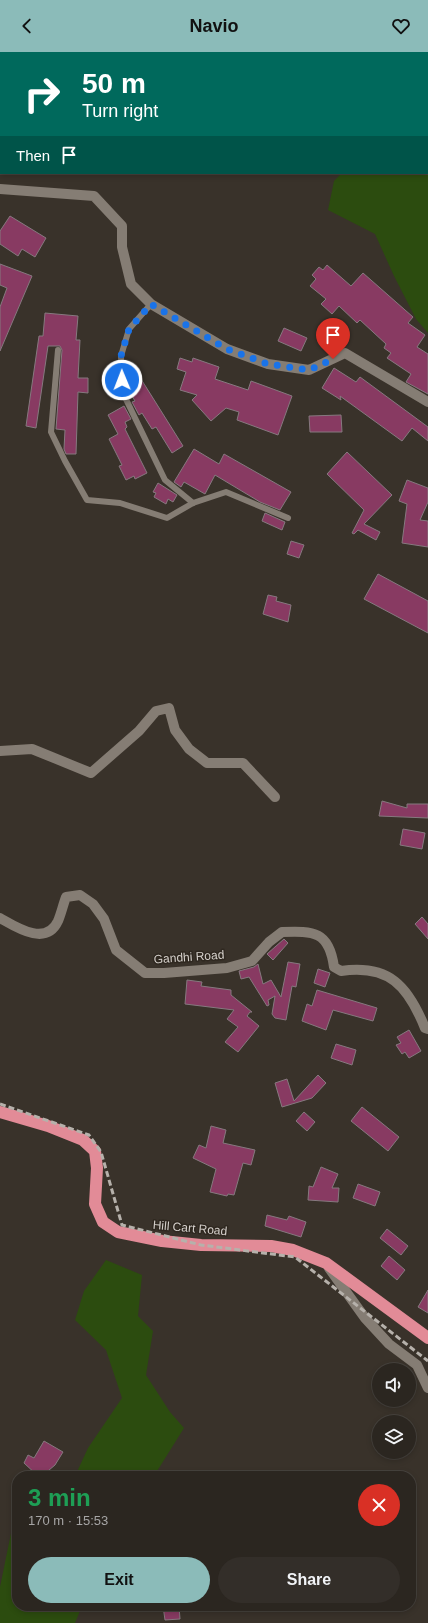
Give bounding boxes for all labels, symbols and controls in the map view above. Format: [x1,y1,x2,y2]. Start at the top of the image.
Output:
icon: back [16,15,38,37]
icon: heart [390,15,412,37]
text: Navio [189,16,239,36]
icon: right [16,68,68,120]
text: 50 m [82,68,146,99]
text: Turn right [82,101,158,121]
icon: arrive [58,144,80,166]
text: Then [16,147,50,164]
pin [316,318,350,359]
icon: arrive [322,324,344,346]
position arrow [101,359,143,401]
street label: Gandhi Road [153,948,225,966]
street label: Hill Cart Road [152,1218,228,1238]
map controls [372,1363,416,1459]
button: sound [372,1363,416,1407]
button: layers [372,1415,416,1459]
text: 3 min [28,1484,91,1511]
button: close [358,1484,400,1526]
text: 170 m · 15:53 [28,1513,108,1528]
button: Exit [28,1557,210,1603]
button: Share [218,1557,400,1603]

